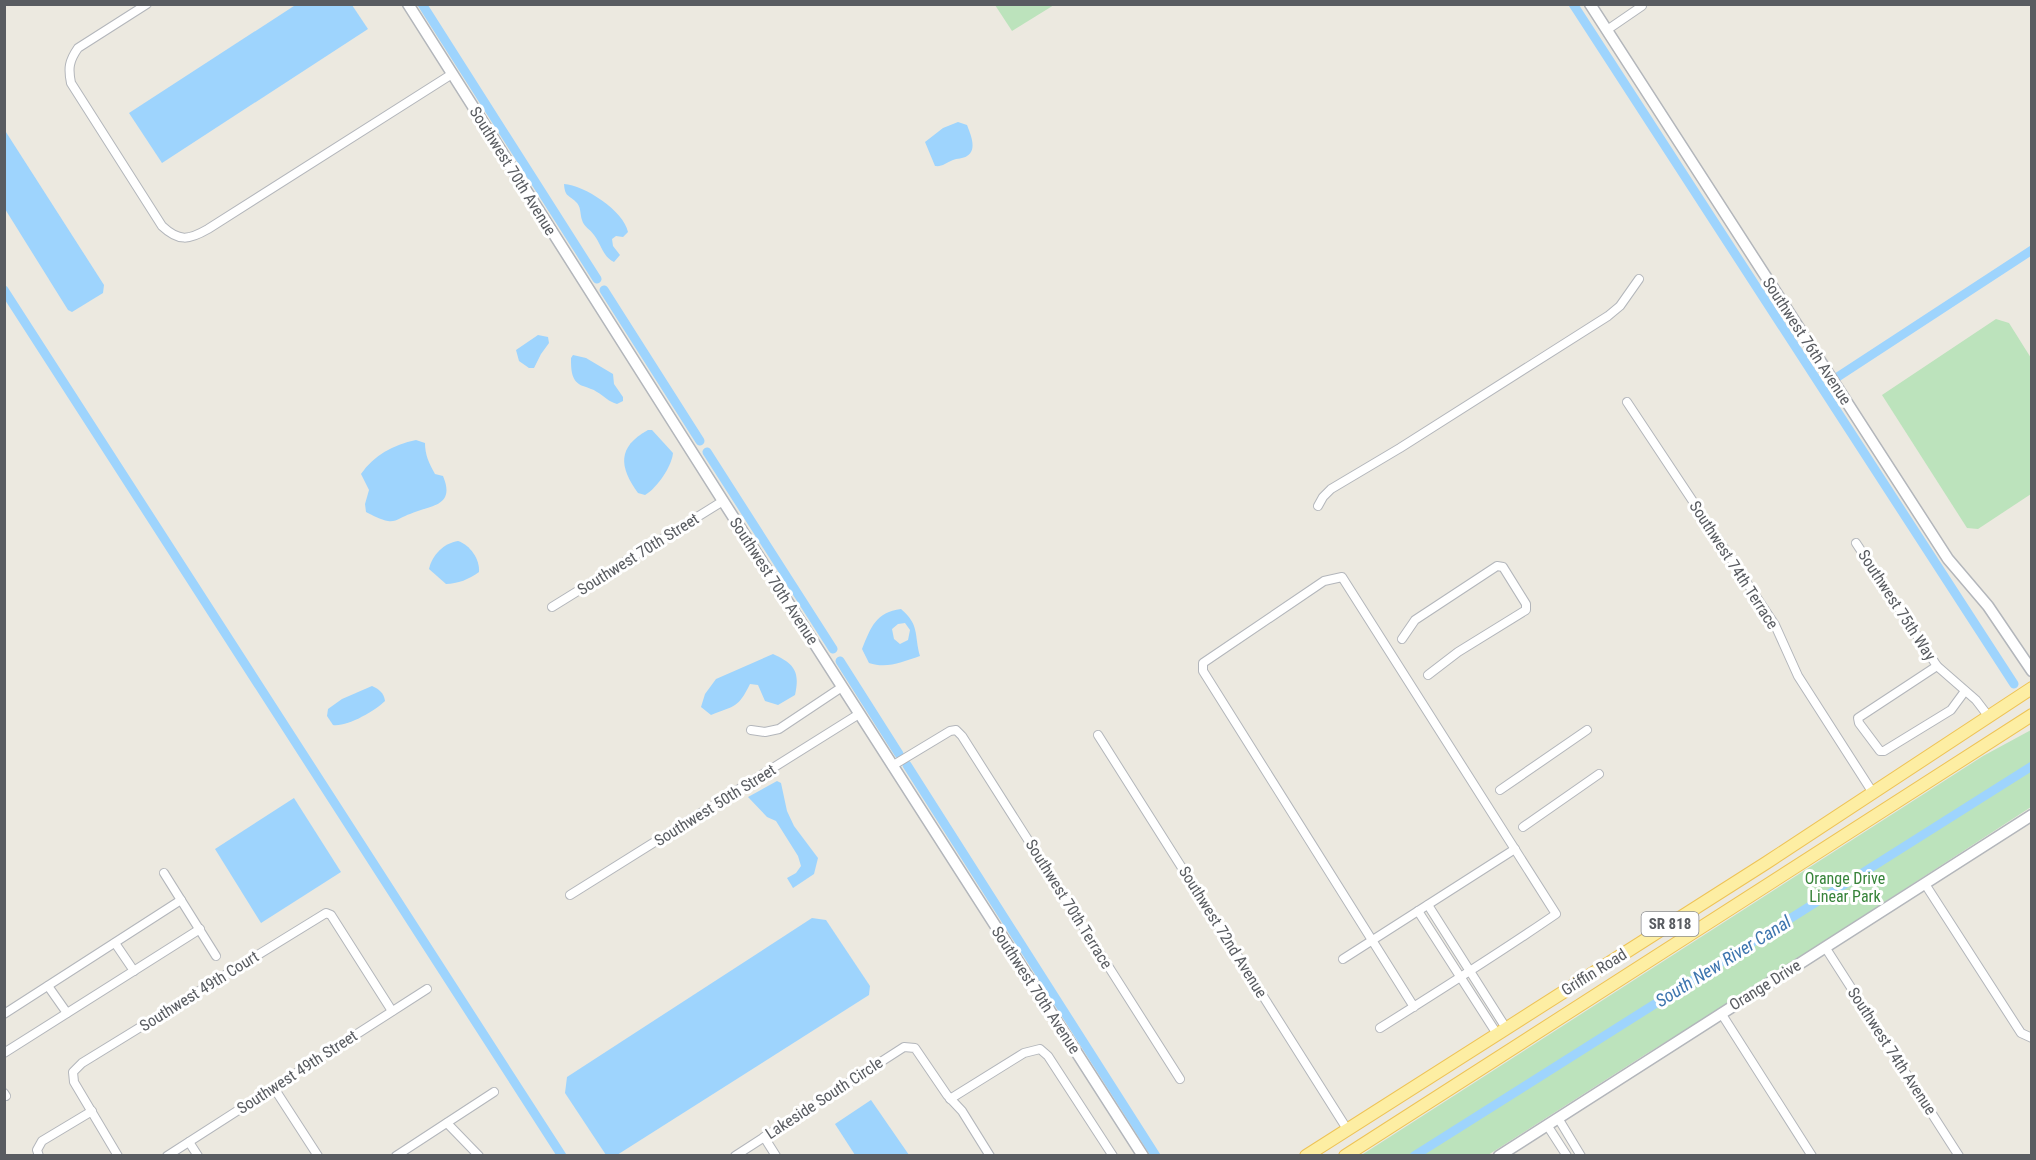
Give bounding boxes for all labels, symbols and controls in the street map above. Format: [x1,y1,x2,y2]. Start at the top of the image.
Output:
street label: Southwest 70th Avenue [466,103,560,239]
street label: Southwest 76th Avenue [1759,274,1855,408]
street label: Southwest 74th Terrace [1686,497,1782,633]
street label: Southwest 70th Street [574,509,702,599]
street label: Southwest 70th Avenue [726,514,822,648]
street label: Southwest 75th Way [1854,546,1940,664]
street label: Southwest 50th Street [651,760,779,850]
street label: Southwest 70th Terrace [1022,836,1116,972]
street label: Southwest 72nd Avenue [1175,863,1271,1001]
park label: Orange Drive Linear Park [1805,869,1885,906]
water label: South New River Canal [1651,910,1795,1011]
road number: SR 818 [1642,912,1698,936]
street label: Southwest 70th Avenue [988,923,1084,1057]
street label: Griffin Road [1558,944,1630,1000]
street label: Southwest 49th Court [136,947,262,1035]
street label: Orange Drive [1726,956,1804,1014]
street label: Southwest 74th Avenue [1844,984,1940,1118]
street label: Southwest 49th Street [233,1026,361,1118]
street label: Lakeside South Circle [762,1053,886,1143]

